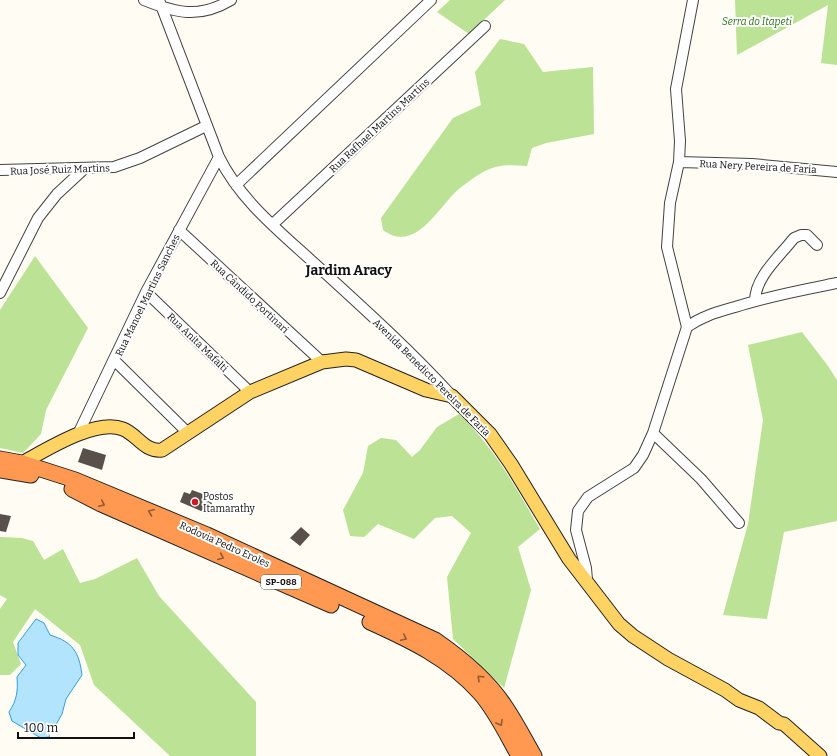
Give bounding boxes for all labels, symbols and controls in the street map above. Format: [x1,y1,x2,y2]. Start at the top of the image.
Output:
park label: Serra do Itapeti [722,16,792,28]
street label: Rua Rafhael Martins Martins [327,76,432,175]
street label: Rua Nery Pereira de Faria [699,158,817,176]
street label: Rua José Ruiz Martins [10,162,110,178]
street label: Rua Manoel Martins Sanches [113,232,183,358]
street label: Rua Cândido Portinari [208,257,292,336]
district label: Jardim Aracy [305,262,392,279]
street label: Rua Anita Mafalti [164,311,230,375]
street label: Avenida Benedicto Pereira de Faria [370,317,493,439]
place label: Postos Itamarathy [203,491,256,515]
marker: Postos Itamarathy [190,497,200,507]
one-way arrow [98,499,106,507]
one-way arrow [148,509,155,517]
street label: Rodovia Pedro Eroles [178,520,272,570]
one-way arrow [217,552,225,560]
road number: SP-088 [261,575,301,589]
one-way arrow [401,633,408,641]
one-way arrow [477,675,485,683]
scale bar [18,714,134,740]
one-way arrow [495,718,502,726]
text: 100 m [24,721,59,735]

